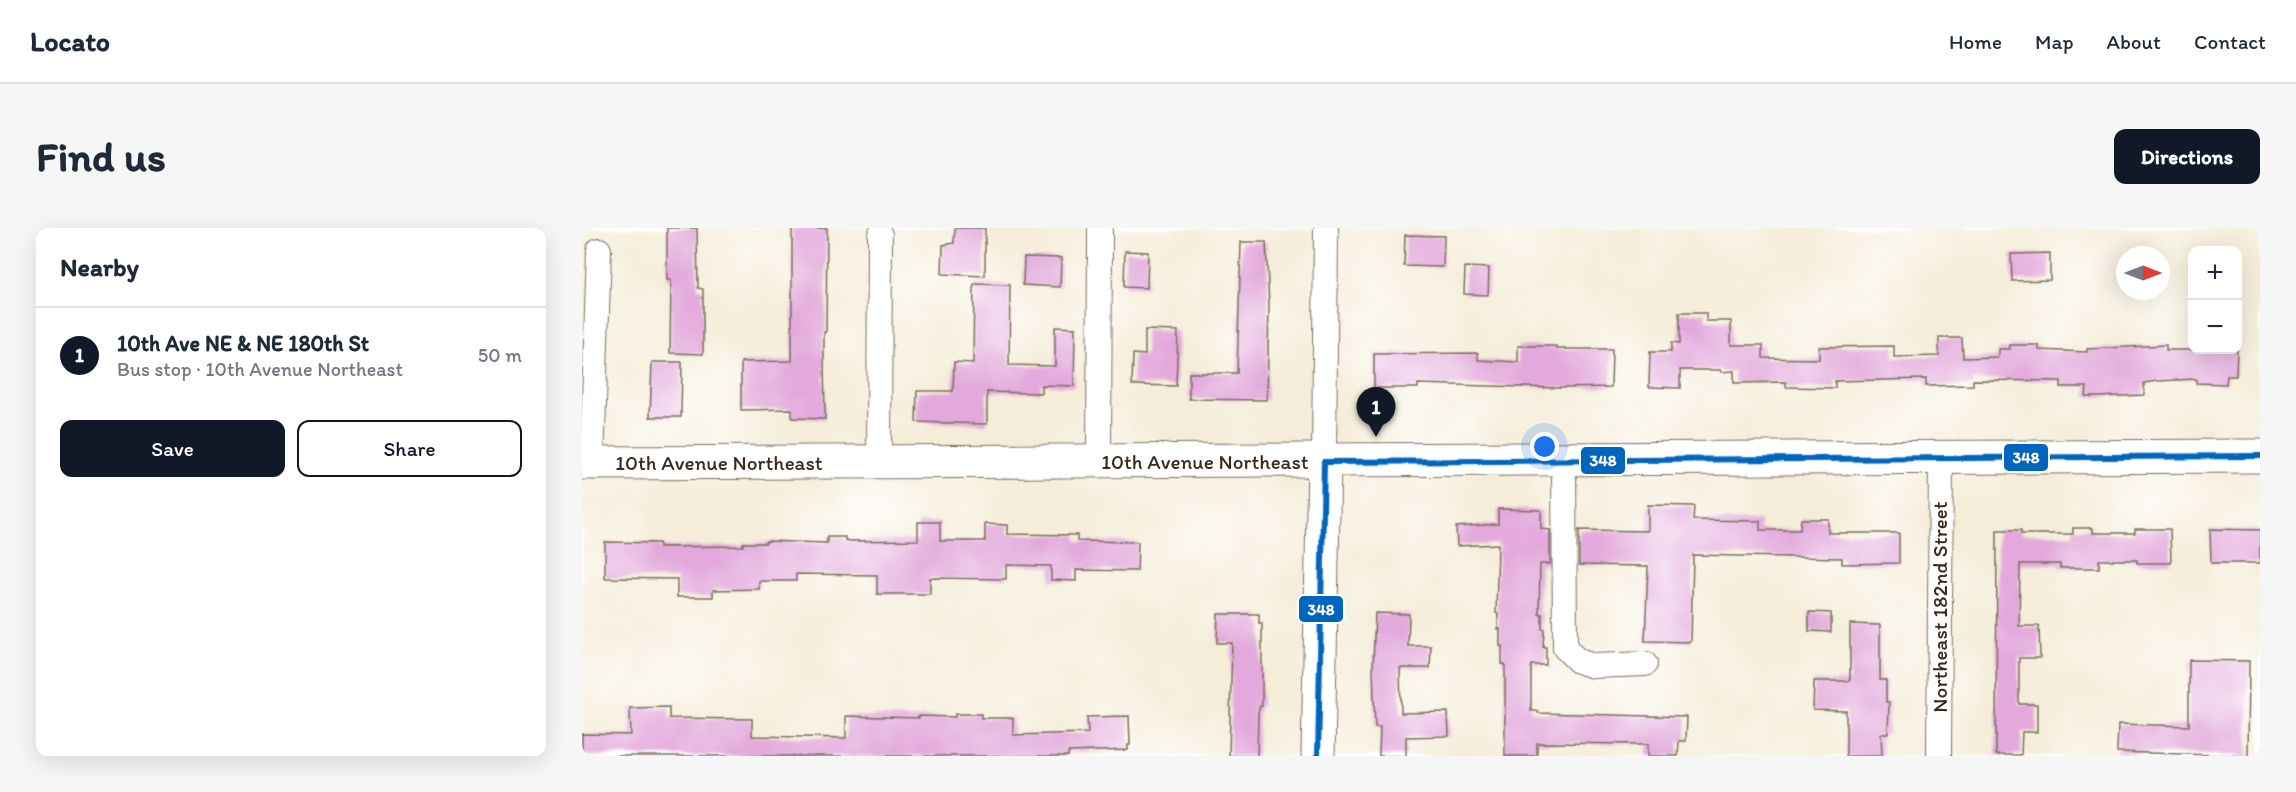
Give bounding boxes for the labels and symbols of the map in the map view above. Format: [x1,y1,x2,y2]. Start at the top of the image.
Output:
north arrow [2116,246,2170,300]
pin: 1 [1356,388,1396,437]
your location [1530,432,1559,461]
line badge: 348 [2003,443,2049,472]
line badge: 348 [1580,446,1626,475]
text: 348 [2012,448,2040,467]
street label: 10th Avenue Northeast [1101,449,1309,474]
street label: 10th Avenue Northeast [615,450,823,475]
text: 348 [1589,451,1617,470]
street label: Northeast 182nd Street [1927,501,1952,713]
line badge: 348 [1298,595,1344,623]
text: 348 [1307,600,1335,619]

